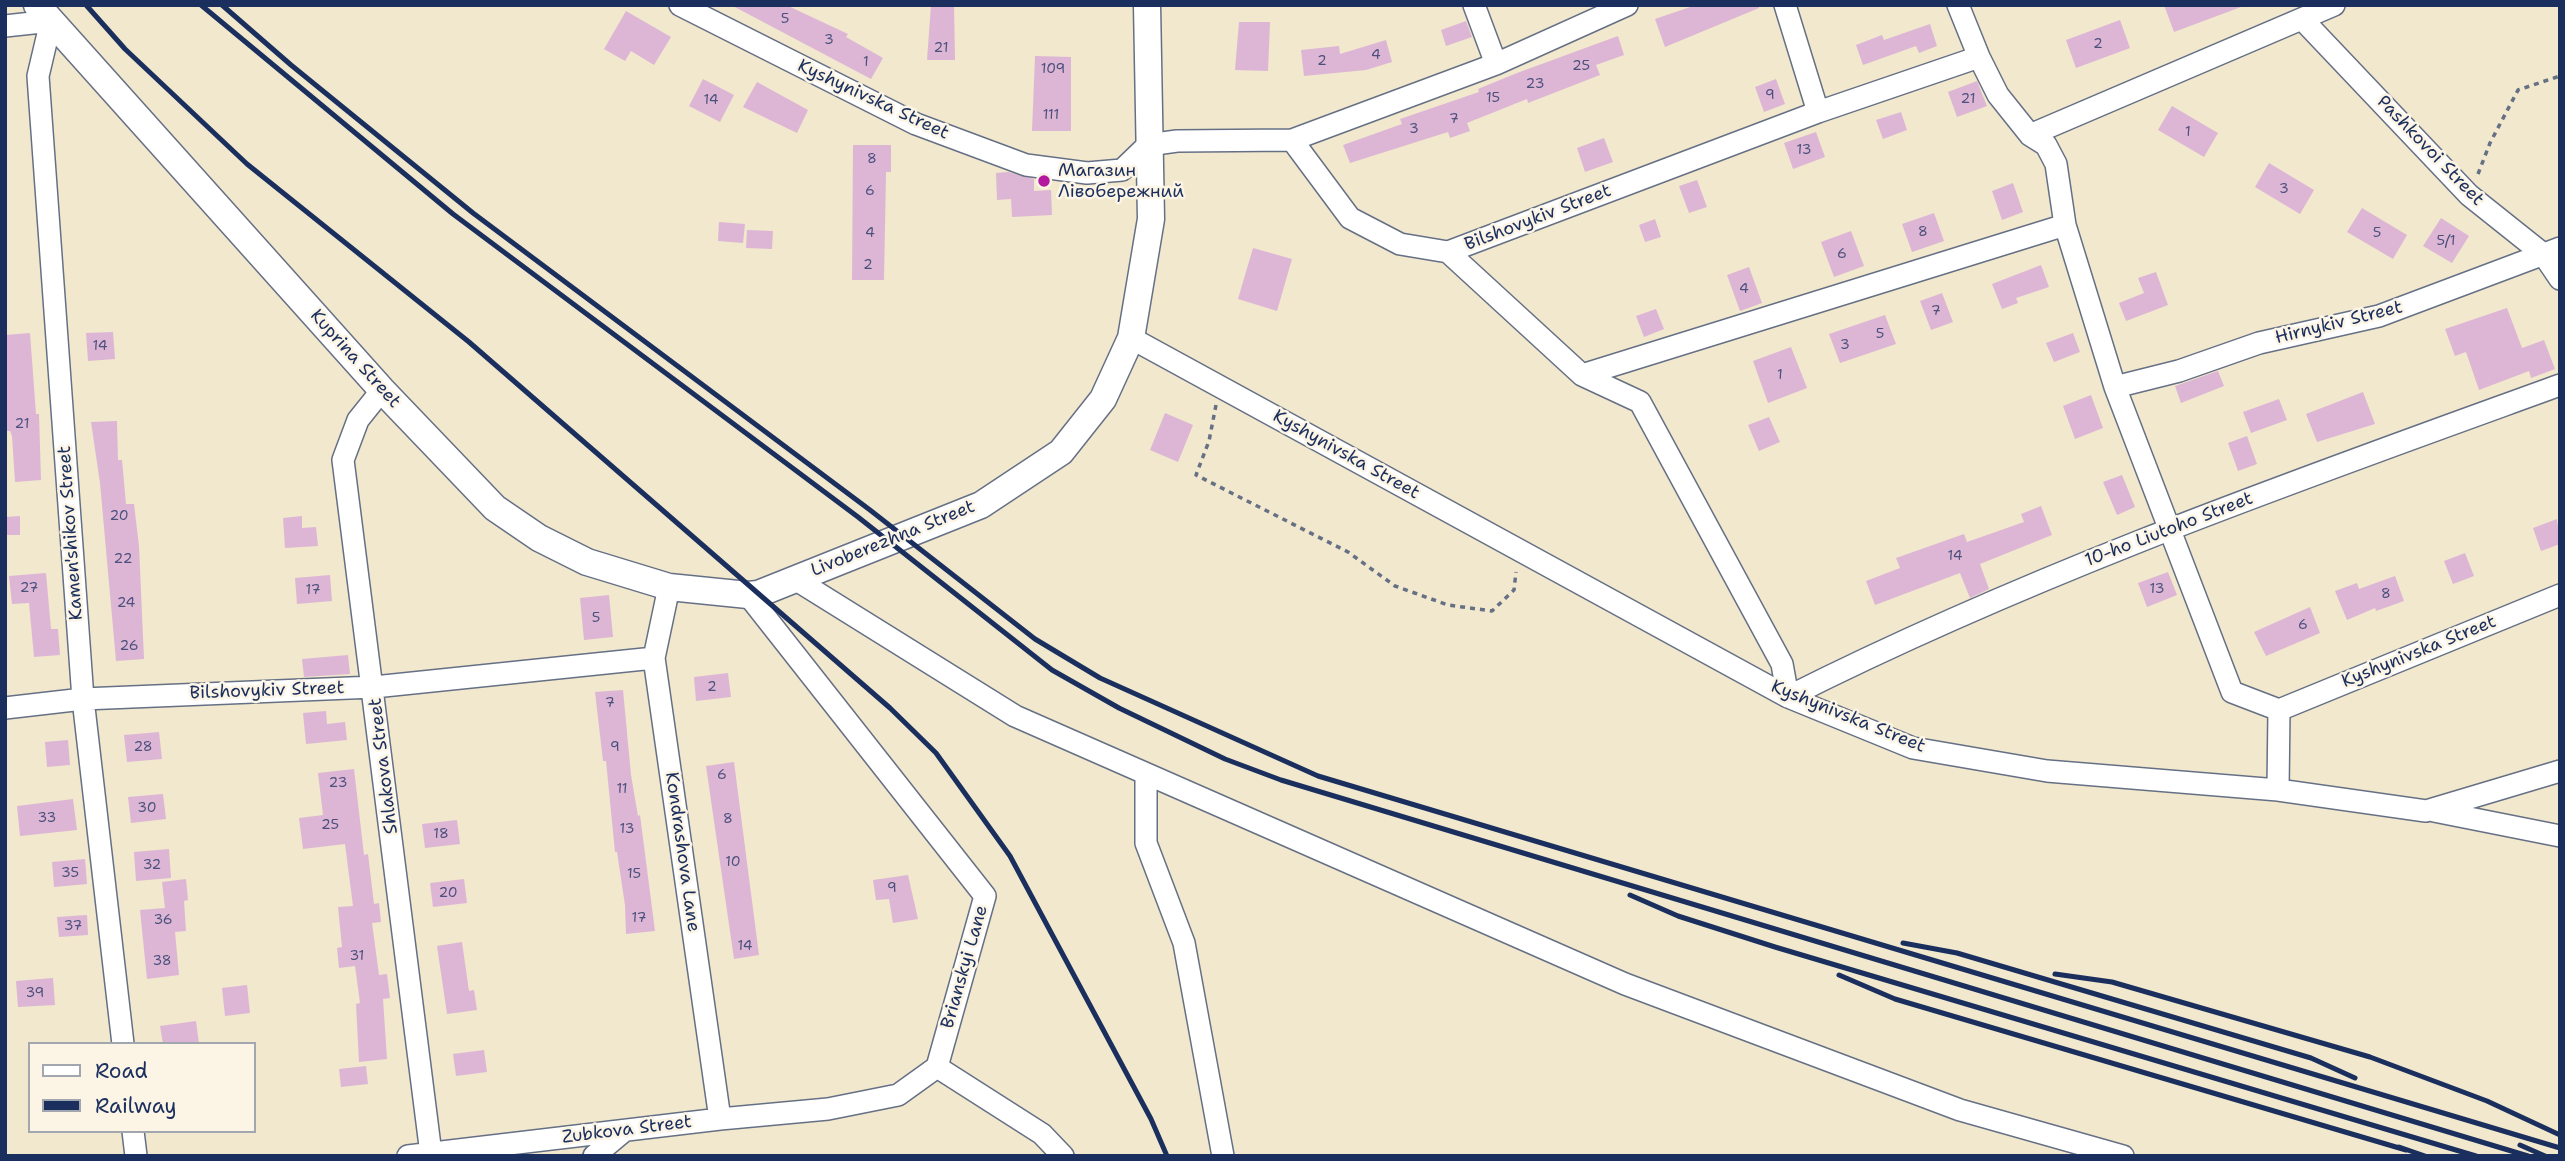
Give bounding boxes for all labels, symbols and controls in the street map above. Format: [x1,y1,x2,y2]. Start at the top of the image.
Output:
house number: 5 [781,11,789,27]
house number: 3 [824,32,834,48]
house number: 2 [2093,36,2103,52]
house number: 21 [934,40,948,56]
house number: 4 [1371,47,1381,63]
house number: 2 [1317,53,1327,69]
house number: 1 [863,54,869,70]
street label: Kyshynivska Street [794,55,952,145]
house number: 25 [1572,58,1590,74]
house number: 109 [1041,61,1065,77]
house number: 23 [1526,76,1544,92]
house number: 9 [1765,87,1775,103]
house number: 15 [1486,90,1500,106]
house number: 21 [1961,91,1975,107]
street label: Pashkovoi Street [2372,91,2488,211]
house number: 14 [703,92,719,108]
house number: 111 [1043,107,1059,123]
house number: 7 [1449,111,1459,127]
house number: 3 [1409,121,1419,137]
house number: 1 [2185,124,2191,140]
house number: 13 [1797,142,1811,158]
house number: 8 [867,151,877,167]
place label: Магазин Лівобережний [1058,160,1184,202]
marker: Магазин Лівобережний [1036,173,1052,189]
street label: Bilshovykiv Street [1462,180,1614,256]
house number: 3 [2279,181,2289,197]
house number: 6 [865,183,875,199]
house number: 8 [1918,224,1928,240]
house number: 4 [865,225,875,241]
house number: 5 [2373,225,2381,241]
house number: 5/1 [2436,233,2456,249]
house number: 6 [1837,246,1847,262]
house number: 2 [863,257,873,273]
house number: 4 [1739,281,1749,297]
street label: Hirnykiv Street [2273,297,2405,349]
house number: 7 [1931,303,1941,319]
street label: Kuprina Street [305,305,405,413]
house number: 5 [1876,326,1884,342]
house number: 3 [1840,337,1850,353]
house number: 14 [92,338,108,354]
house number: 1 [1777,367,1783,383]
street label: Kyshynivska Street [1269,406,1423,504]
house number: 21 [15,416,29,432]
street label: Kamen'shikov Street [54,445,88,621]
street label: 10-ho Liutoho Street [2082,488,2256,572]
street label: Livoberezhna Street [808,496,978,582]
house number: 20 [109,508,129,524]
house number: 14 [1947,548,1963,564]
house number: 22 [114,551,132,567]
house number: 27 [20,580,38,596]
house number: 13 [2150,581,2164,597]
house number: 17 [306,582,320,598]
house number: 8 [2381,586,2391,602]
house number: 24 [117,595,135,611]
house number: 5 [592,610,600,626]
street label: Kyshynivska Street [2339,611,2499,693]
house number: 6 [2298,617,2308,633]
house number: 26 [120,638,138,654]
street label: Kyshynivska Street [1768,676,1928,758]
street label: Bilshovykiv Street [189,677,345,705]
house number: 2 [707,679,717,695]
house number: 7 [605,695,615,711]
street label: Shlakova Street [365,697,403,835]
house number: 28 [133,739,153,755]
house number: 9 [610,739,620,755]
house number: 6 [717,767,727,783]
street label: Kondrashova Lane [660,771,704,933]
house number: 23 [329,775,347,791]
house number: 11 [616,781,628,797]
house number: 30 [137,800,157,816]
house number: 33 [38,810,56,826]
house number: 8 [723,811,733,827]
house number: 25 [321,817,339,833]
house number: 13 [620,821,634,837]
house number: 18 [433,826,449,842]
house number: 10 [725,854,741,870]
house number: 32 [143,857,161,873]
house number: 35 [61,865,79,881]
house number: 15 [627,866,641,882]
house number: 9 [887,880,897,896]
house number: 20 [438,885,458,901]
street label: Brianskyi Lane [937,903,993,1031]
house number: 17 [632,910,646,926]
house number: 36 [153,912,173,928]
house number: 37 [64,918,82,934]
house number: 14 [737,938,753,954]
house number: 31 [350,948,364,964]
house number: 38 [152,953,172,969]
house number: 39 [26,985,44,1001]
legend [28,1042,256,1133]
text: Road [95,1057,148,1085]
text: Railway [95,1092,177,1120]
street label: Zubkova Street [561,1111,693,1149]

